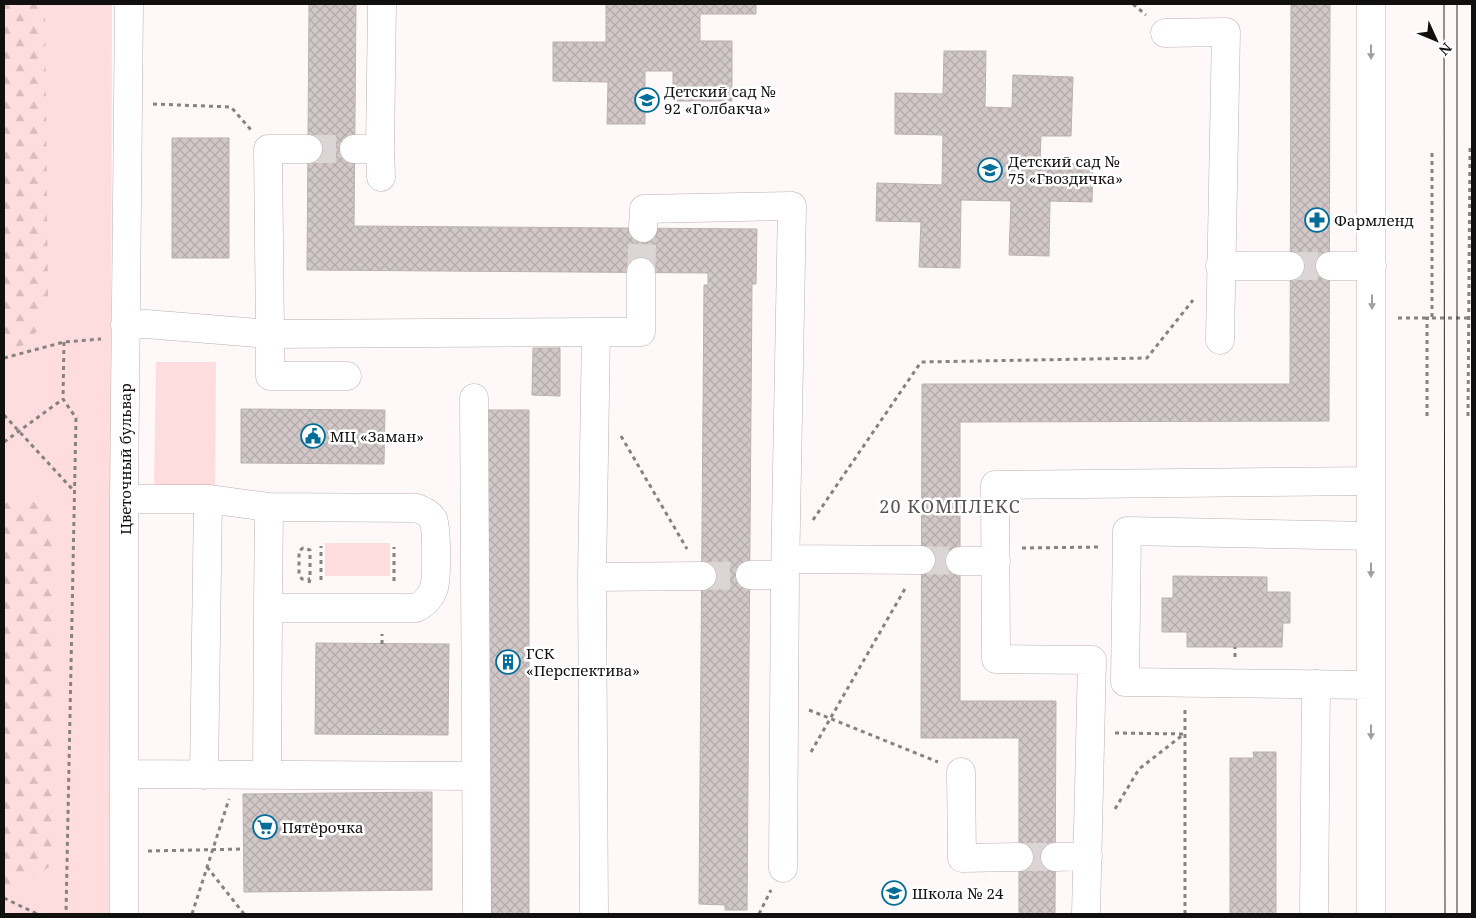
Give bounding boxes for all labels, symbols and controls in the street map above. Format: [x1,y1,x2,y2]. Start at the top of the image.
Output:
north arrow [1411,15,1461,65]
text: N [1435,39,1456,60]
one-way arrow [1367,45,1375,61]
place label: Детский сад № 92 «Голбакча» [664,81,776,118]
school or university icon: Детский сад № 92 «Голбакча» [634,87,660,113]
place label: Детский сад № 75 «Гвоздичка» [1008,151,1123,188]
school or university icon: Детский сад № 75 «Гвоздичка» [977,157,1003,183]
pharmacy icon: Фармленд [1304,207,1330,233]
place label: Фармленд [1334,210,1414,230]
one-way arrow [1368,295,1376,311]
street label: Цветочный бульвар [115,383,135,535]
public building icon: МЦ «Заман» [300,423,326,449]
place label: МЦ «Заман» [330,426,424,446]
district label: 20 КОМПЛЕКС [879,494,1021,518]
one-way arrow [1367,562,1375,578]
place label: ГСК «Перспектива» [526,643,640,680]
building icon: ГСК «Перспектива» [495,649,521,675]
one-way arrow [1367,725,1375,741]
supermarket icon: Пятёрочка [252,814,278,840]
place label: Пятёрочка [282,817,363,837]
school or university icon: Школа № 24 [881,880,907,906]
place label: Школа № 24 [912,883,1004,903]

